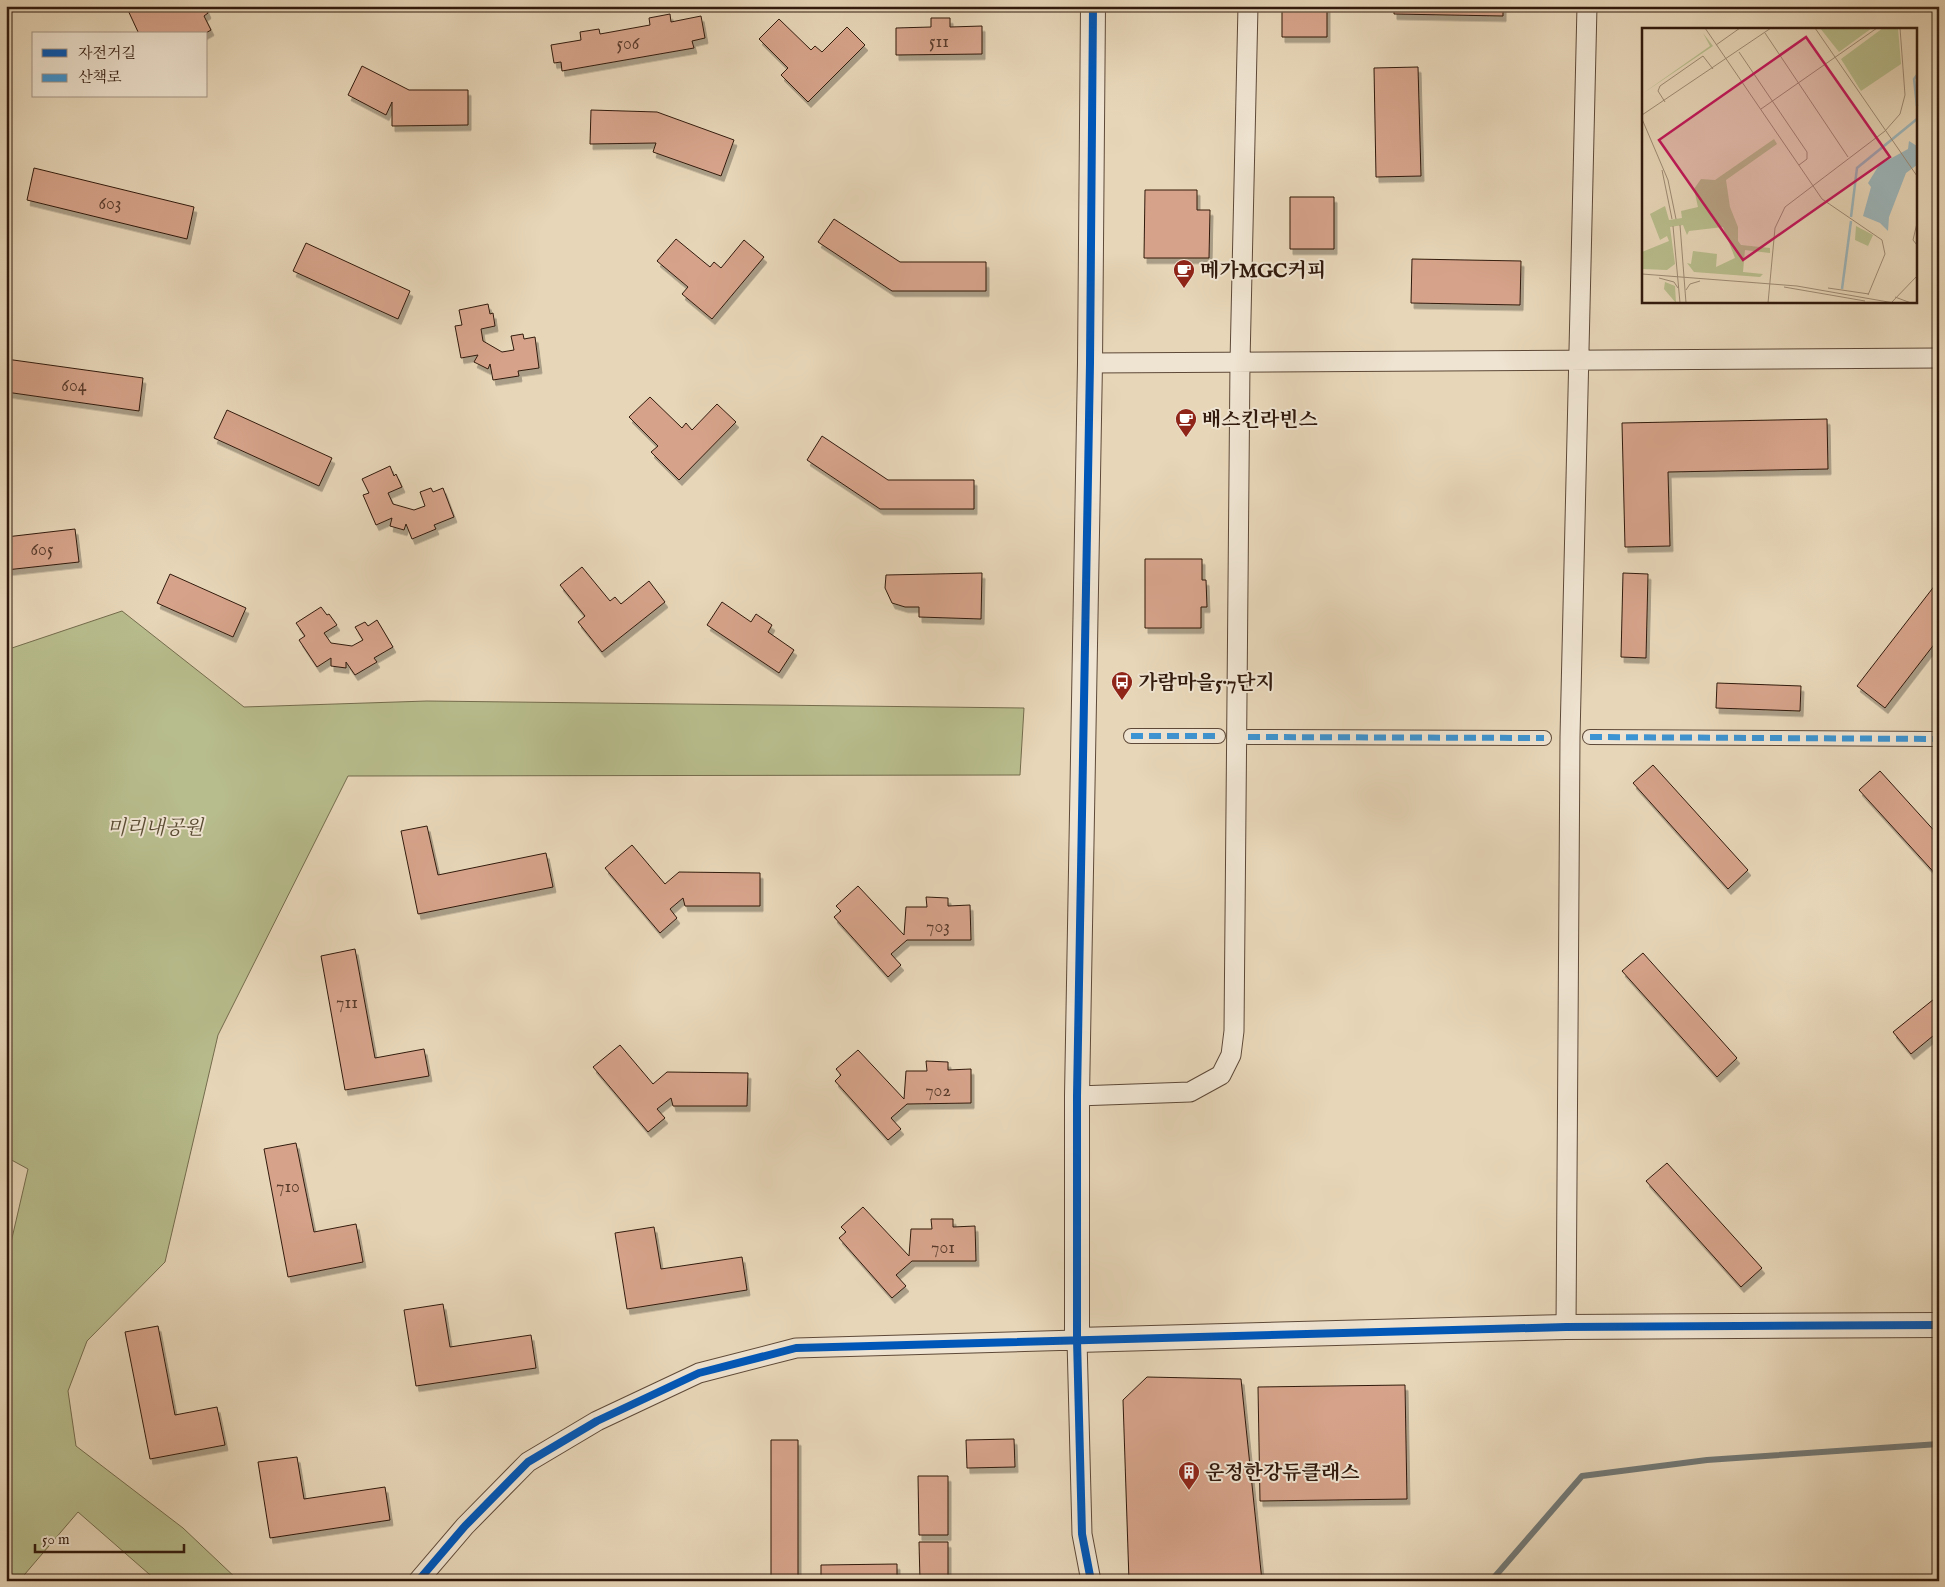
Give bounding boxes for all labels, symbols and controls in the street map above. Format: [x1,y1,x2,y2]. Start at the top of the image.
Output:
inset map [1642,28,1918,302]
house number: 511 [929,31,949,54]
legend [32,32,208,98]
house number: 506 [617,33,640,56]
text: 자전거길 [78,44,136,63]
text: 산책로 [78,68,122,87]
house number: 603 [98,193,122,216]
cafe icon: 메가MGC커피 [1172,258,1196,289]
place label: 메가MGC커피 [1200,259,1326,284]
house number: 604 [61,375,87,398]
cafe icon: 배스킨라빈스 [1174,407,1198,438]
place label: 배스킨라빈스 [1202,408,1318,433]
house number: 605 [31,539,54,562]
bus stop icon: 가람마을5·7단지 [1110,670,1134,701]
place label: 가람마을5·7단지 [1138,671,1275,696]
park label: 미리내공원 [107,816,205,841]
house number: 703 [926,916,950,939]
house number: 711 [336,992,358,1015]
house number: 702 [925,1080,951,1103]
house number: 710 [276,1176,300,1199]
house number: 701 [931,1237,955,1260]
building icon: 운정한강듀클래스 [1177,1460,1201,1491]
place label: 운정한강듀클래스 [1205,1461,1360,1486]
scale bar [35,1522,184,1554]
text: 50 m [42,1530,70,1549]

